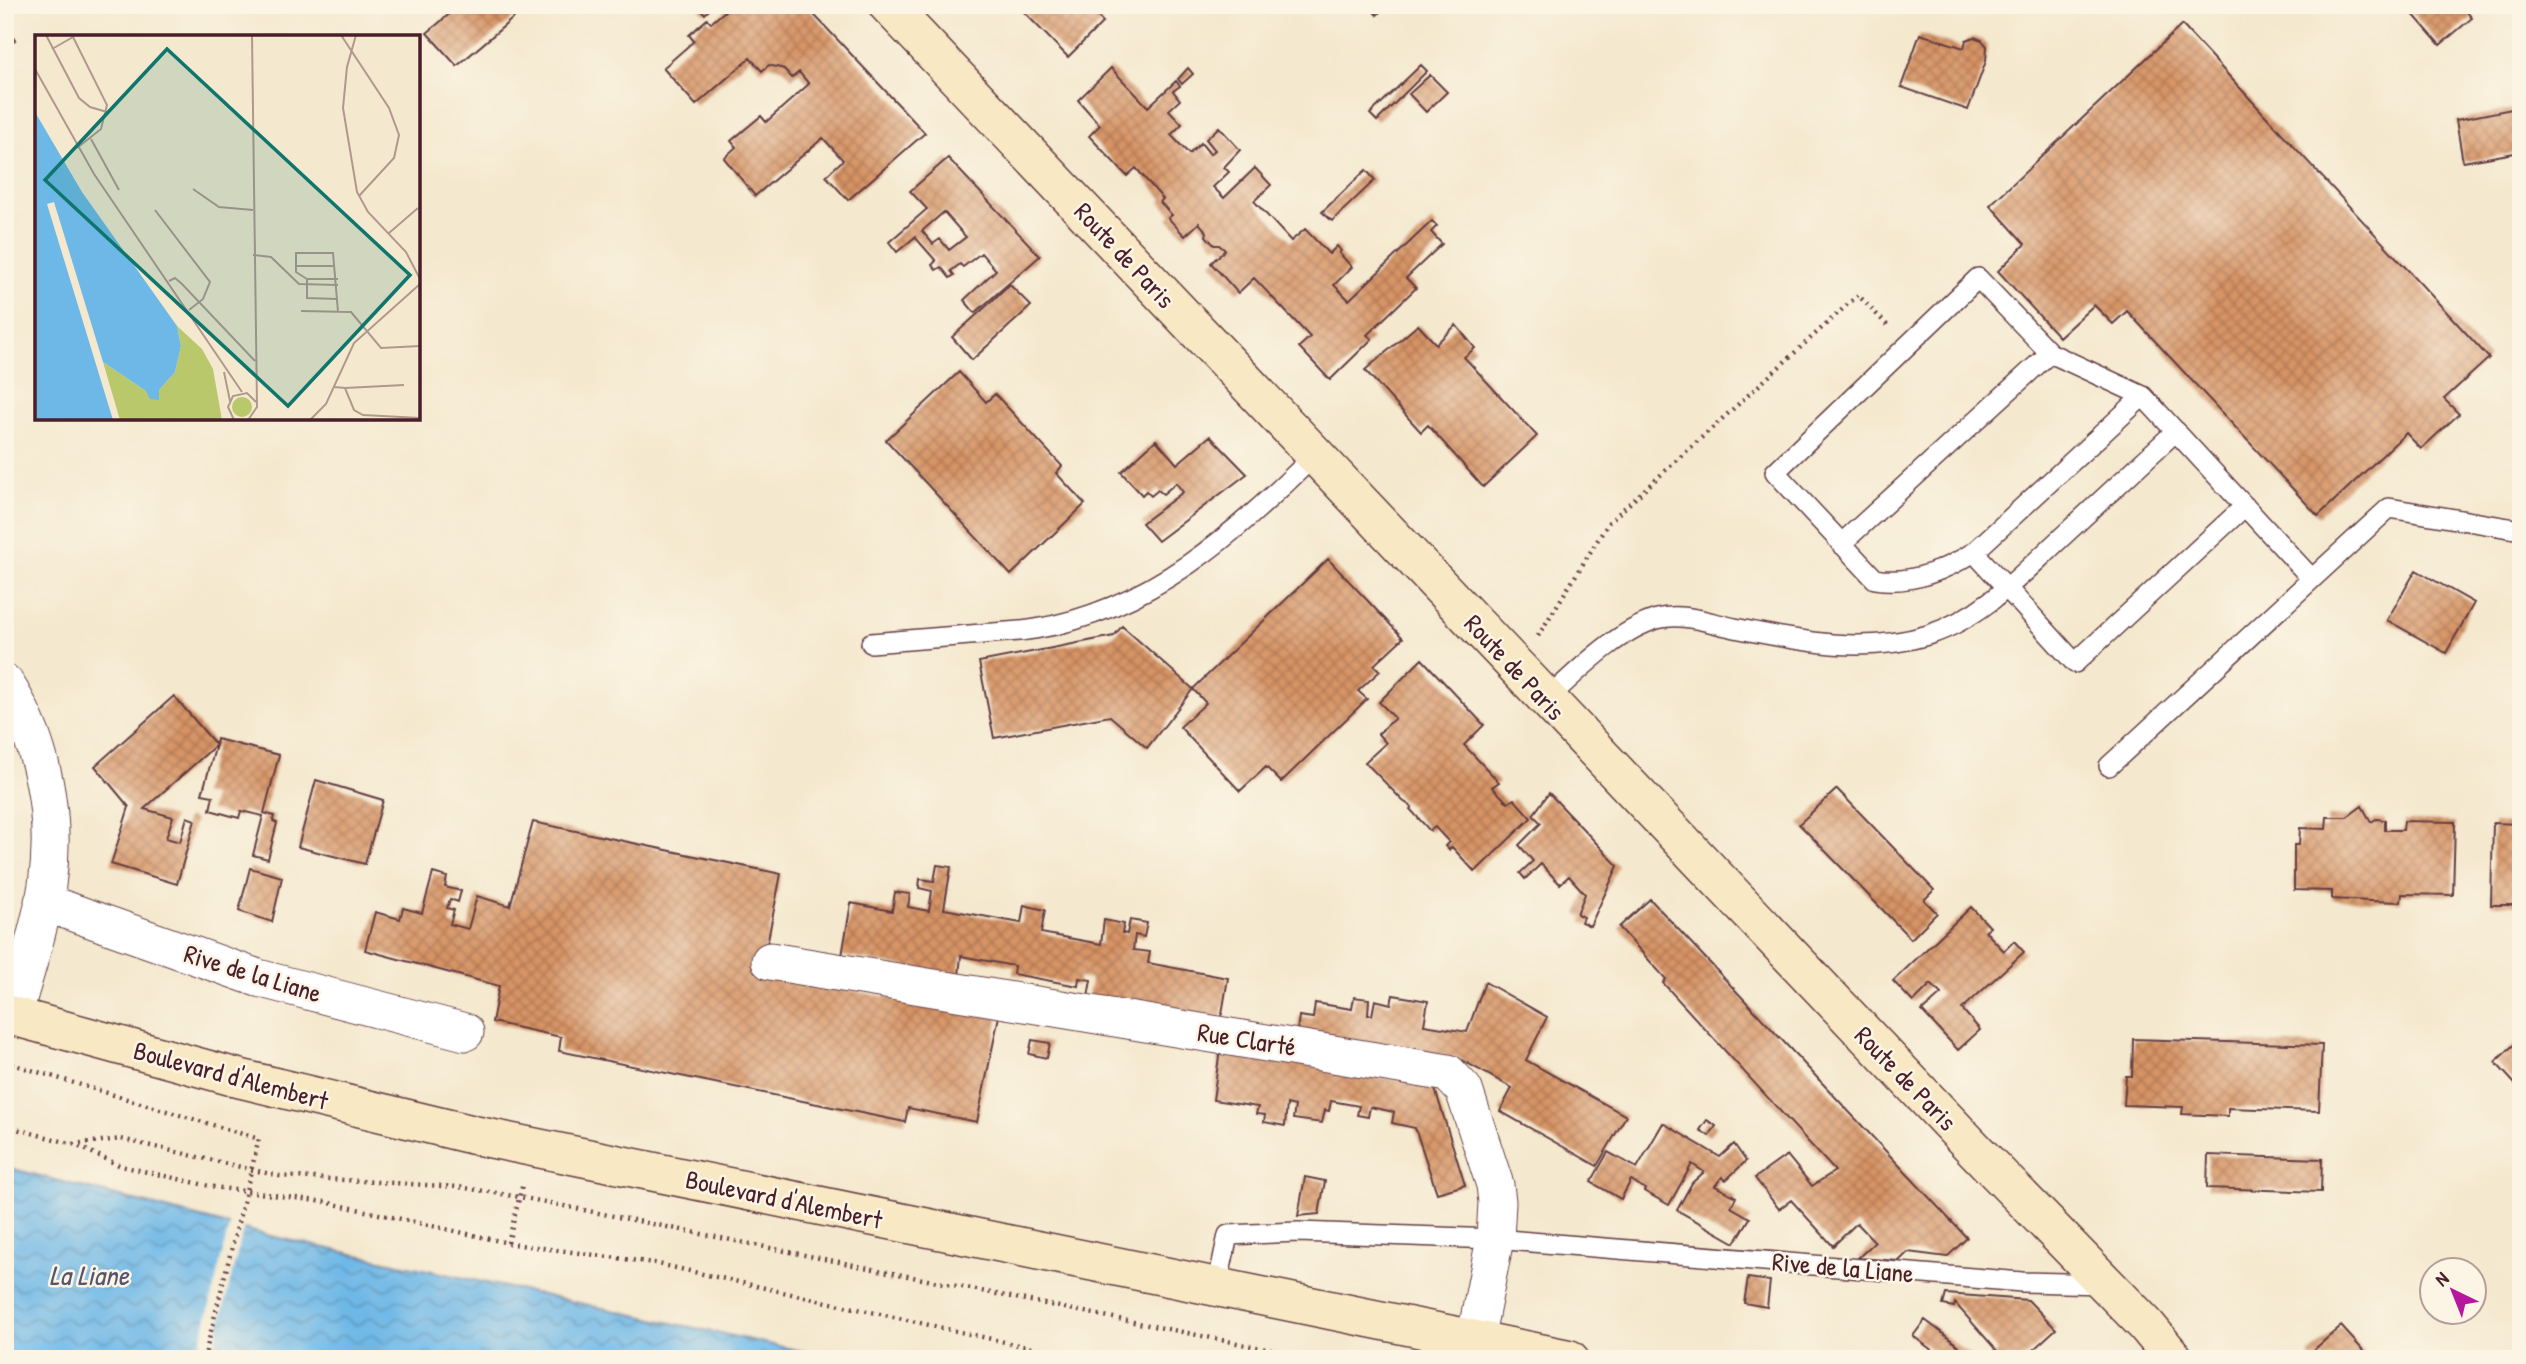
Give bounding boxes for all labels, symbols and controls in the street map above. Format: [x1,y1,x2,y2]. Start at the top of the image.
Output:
inset map [35,35,420,420]
street label: Route de Paris [1067,194,1183,316]
street label: Route de Paris [1457,606,1573,728]
street label: Rive de la Liane [180,936,326,1010]
street label: Rue Clarté [1195,1014,1299,1064]
street label: Route de Paris [1847,1018,1965,1138]
street label: Boulevard d'Alembert [130,1032,333,1118]
street label: Boulevard d'Alembert [682,1161,887,1237]
street label: Rive de la Liane [1771,1243,1915,1291]
water label: La Liane [49,1256,131,1294]
north arrow [2418,1256,2488,1326]
text: N [2429,1266,2454,1292]

